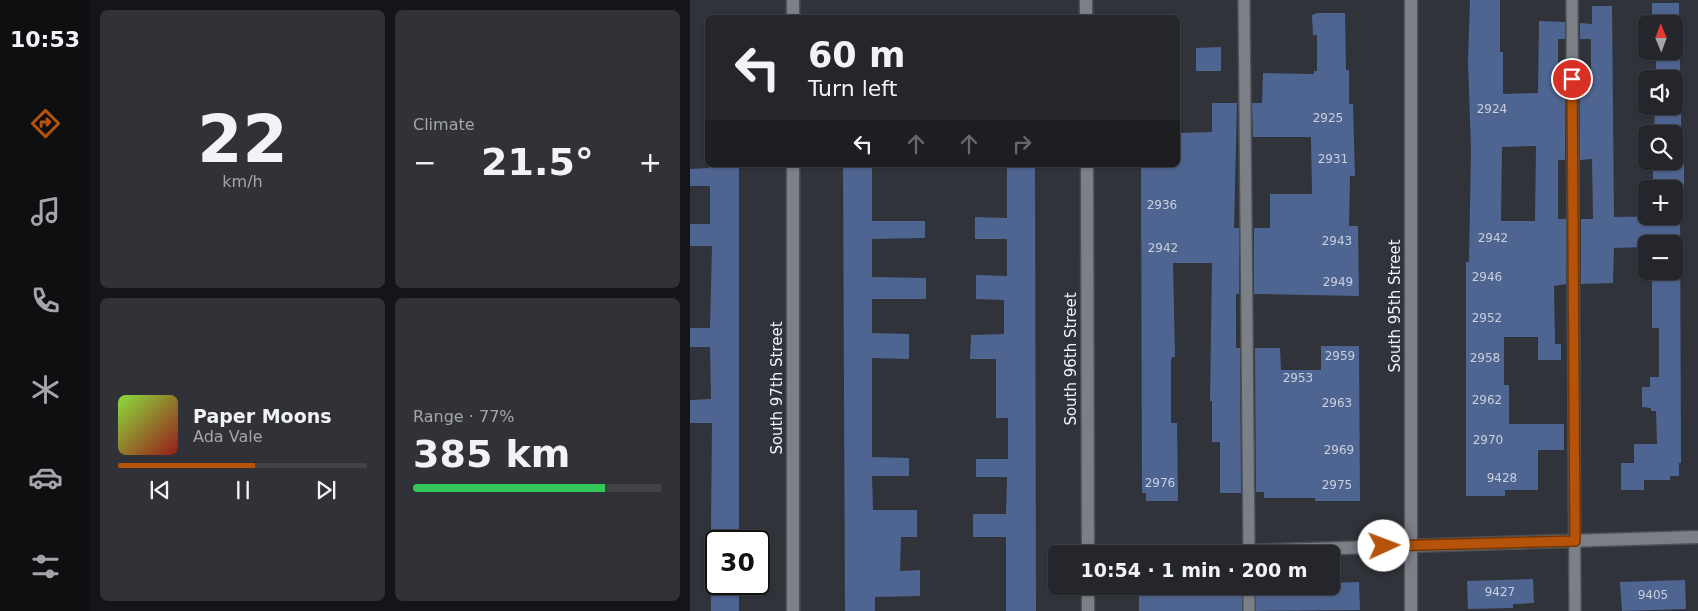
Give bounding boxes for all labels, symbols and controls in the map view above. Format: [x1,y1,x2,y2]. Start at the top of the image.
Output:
north arrow [1638,15,1682,60]
map controls [1638,15,1683,280]
text: 10:53 [10,27,80,52]
icon: left [725,35,790,100]
text: 60 m [808,35,905,75]
pin [1551,58,1593,100]
icon: arrive [1558,65,1586,93]
button: sound [1638,70,1683,115]
text: Turn left [808,76,897,101]
text: 22 [197,102,288,177]
house number: 2924 [1477,102,1507,116]
icon: directions [28,106,63,141]
house number: 2925 [1313,111,1343,125]
text: Climate [413,115,475,134]
button: search [1638,125,1683,170]
icon: left [849,130,877,158]
icon: ahead [902,130,930,158]
icon: ahead [955,130,983,158]
icon: right [1008,130,1036,158]
text: 21.5° [481,140,594,184]
text: − [413,146,436,179]
text: + [639,146,662,179]
house number: 2931 [1318,152,1348,166]
text: km/h [222,172,263,191]
button: + [1638,180,1683,225]
icon: music [28,194,63,229]
house number: 2936 [1147,198,1177,212]
house number: 2942 [1478,231,1508,245]
house number: 2943 [1322,234,1352,248]
button: − [1638,235,1683,280]
street label: South 95th Street [1386,239,1404,373]
house number: 2942 [1148,241,1178,255]
house number: 2946 [1472,270,1502,284]
house number: 2949 [1323,275,1353,289]
icon: phone [28,283,63,318]
street label: South 96th Street [1062,292,1080,426]
house number: 2952 [1472,311,1502,325]
street label: South 97th Street [768,321,786,455]
house number: 2959 [1325,349,1355,363]
house number: 2958 [1470,351,1500,365]
house number: 2953 [1283,371,1313,385]
icon: climate [28,372,63,407]
house number: 2962 [1472,393,1502,407]
house number: 2963 [1322,396,1352,410]
text: Paper Moons [193,405,332,427]
text: Range · 77% [413,407,515,426]
text: Ada Vale [193,427,263,446]
text: 385 km [413,432,570,476]
house number: 2970 [1473,433,1503,447]
house number: 2969 [1324,443,1354,457]
icon: car [28,460,63,495]
house number: 9428 [1487,471,1517,485]
icon: previous [146,476,174,504]
icon: pause [229,476,257,504]
icon: next [312,476,340,504]
house number: 2976 [1145,476,1175,490]
house number: 2975 [1322,478,1352,492]
position arrow [1357,519,1409,571]
speed limit sign: 30 [705,530,770,595]
icon: filters [28,549,63,584]
text: 10:54 · 1 min · 200 m [1080,559,1308,581]
house number: 9427 [1485,585,1515,599]
house number: 9405 [1638,588,1668,602]

